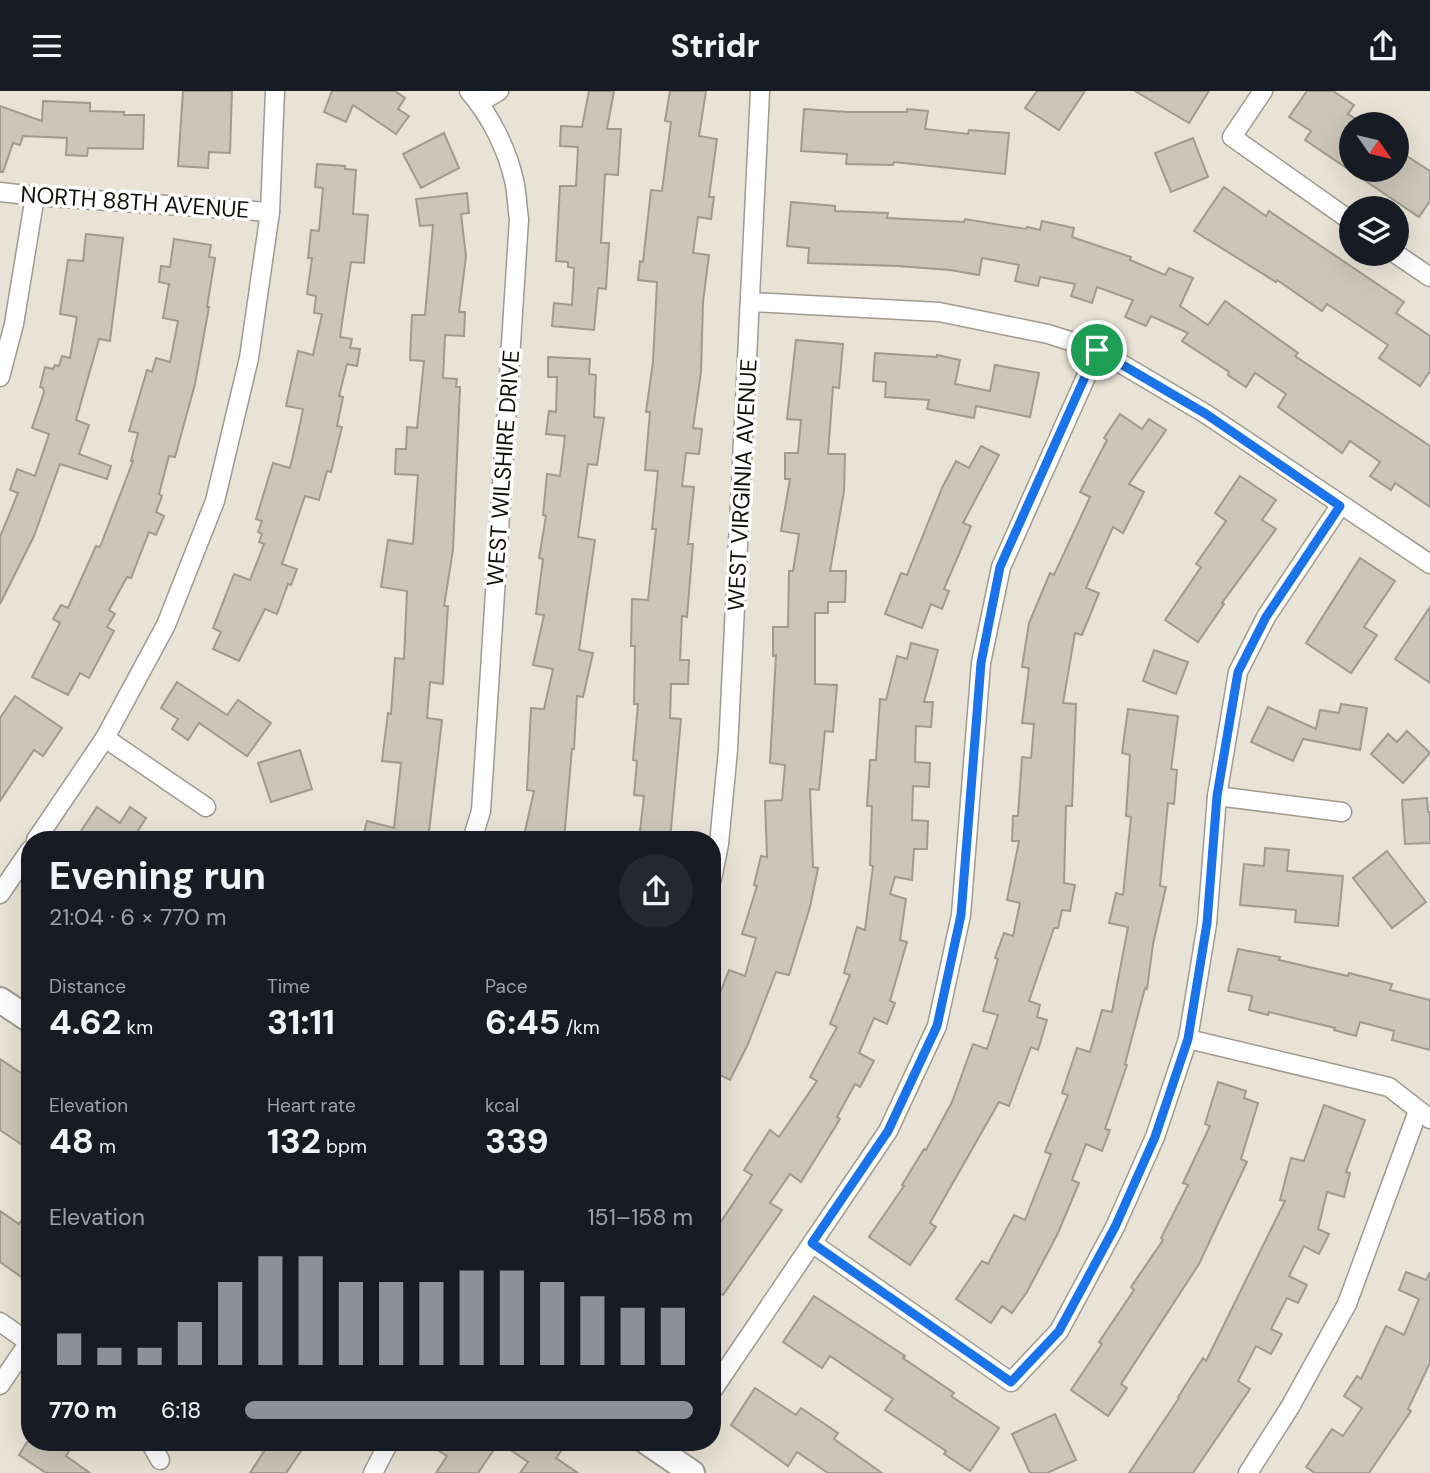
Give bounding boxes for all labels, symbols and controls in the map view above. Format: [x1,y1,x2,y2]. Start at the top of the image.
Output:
text: Stridr [670,25,760,67]
icon: menu [28,27,66,65]
icon: share [1364,27,1402,65]
north arrow [1339,112,1409,182]
map controls [1339,112,1409,266]
street label: NORTH 88TH AVENUE [20,179,250,225]
button: layers [1339,196,1409,266]
pin [1067,320,1127,380]
icon: arrive [1078,331,1116,369]
street label: WEST WILSHIRE DRIVE [480,349,526,587]
street label: WEST VIRGINIA AVENUE [720,358,764,612]
text: Evening run [49,851,266,901]
button: share [619,854,693,928]
text: 21:04 · 6 × 770 m [49,902,226,932]
text: Distance [49,974,126,999]
text: Time [267,974,310,999]
text: Pace [485,974,528,999]
text: 4.62 [49,999,122,1045]
text: 31:11 [267,999,335,1045]
text: 6:45 [485,999,561,1045]
text: km [122,1015,153,1040]
text: /km [561,1015,600,1040]
text: Elevation [49,1093,128,1118]
text: Heart rate [267,1093,356,1118]
text: kcal [485,1093,519,1118]
text: 48 [49,1118,94,1164]
text: 132 [267,1118,321,1164]
text: 339 [485,1118,549,1164]
text: m [94,1134,116,1159]
text: bpm [321,1134,367,1159]
text: Elevation [49,1202,145,1232]
text: 151–158 m [587,1202,693,1232]
text: 770 m [49,1395,117,1425]
text: 6:18 [161,1395,201,1425]

